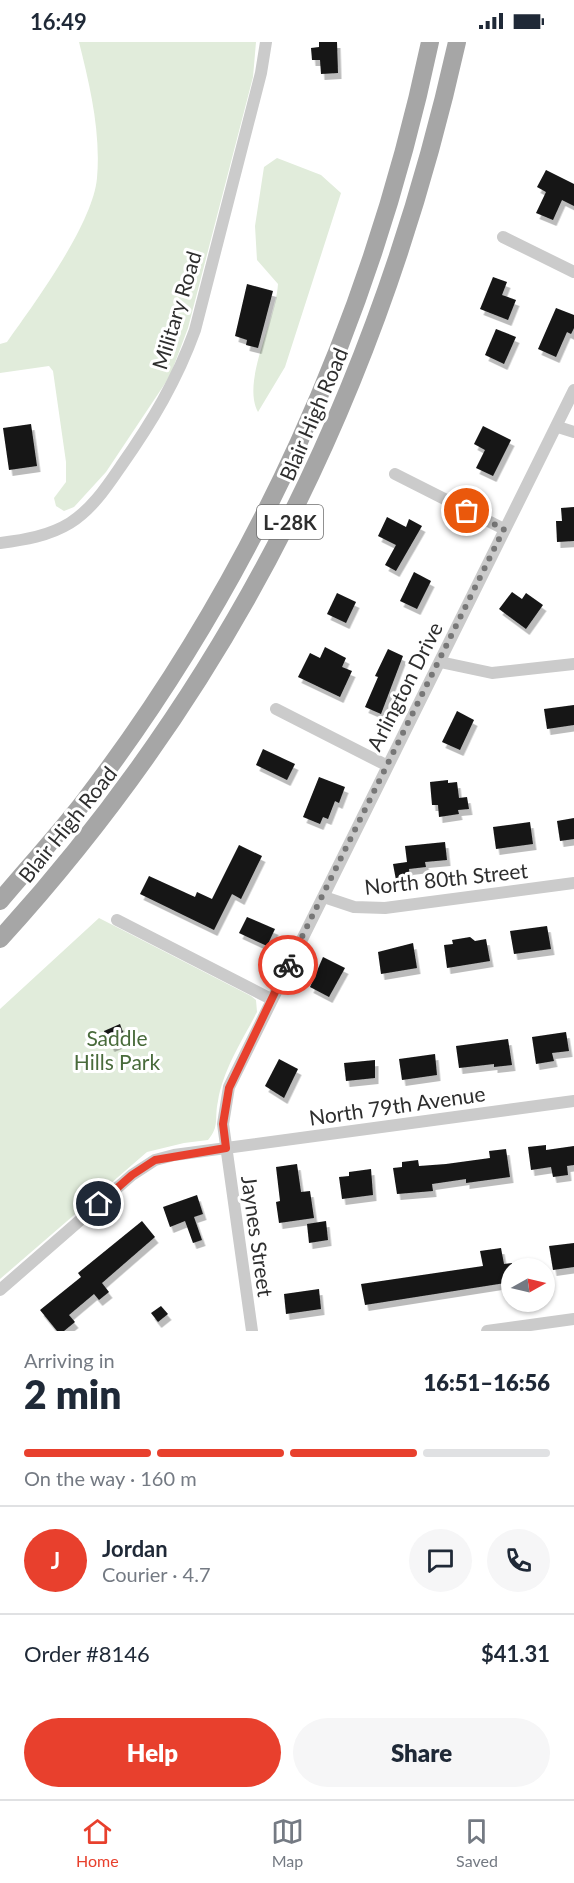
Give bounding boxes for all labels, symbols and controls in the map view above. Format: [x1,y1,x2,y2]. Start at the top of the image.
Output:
text: 16:49 [30,8,87,35]
street label: Military Road [146,248,206,372]
street label: Blair High Road [274,344,352,484]
pin [441,485,492,536]
icon: bag [450,494,483,527]
road number: L-28K [257,505,323,539]
street label: Arlington Drive [361,618,447,754]
street label: Blair High Road [13,761,121,887]
street label: North 80th Street [363,857,529,899]
courier [258,935,318,995]
icon: bike [272,949,305,982]
park label: Saddle Hills Park [74,1025,160,1074]
street label: North 79th Avenue [307,1080,487,1130]
street label: Jaynes Street [237,1174,279,1299]
pin [73,1178,124,1229]
icon: home [82,1187,115,1220]
north arrow [501,1258,555,1312]
map controls [501,1258,555,1312]
text: Arriving in [24,1348,115,1372]
text: 16:51–16:56 [424,1369,550,1396]
text: 2 min [24,1371,121,1417]
text: On the way · 160 m [24,1466,197,1490]
button: chat [409,1529,472,1592]
button: phone [487,1529,550,1592]
text: Jordan [102,1535,168,1562]
text: J [51,1547,60,1574]
text: Courier · 4.7 [102,1562,211,1586]
text: Order #8146 [24,1640,150,1667]
text: $41.31 [481,1640,550,1667]
button: Help [24,1718,281,1787]
button: Share [293,1718,550,1787]
tab: Home [76,1815,119,1870]
tab: Map [271,1815,304,1870]
tab: Saved [456,1815,498,1870]

